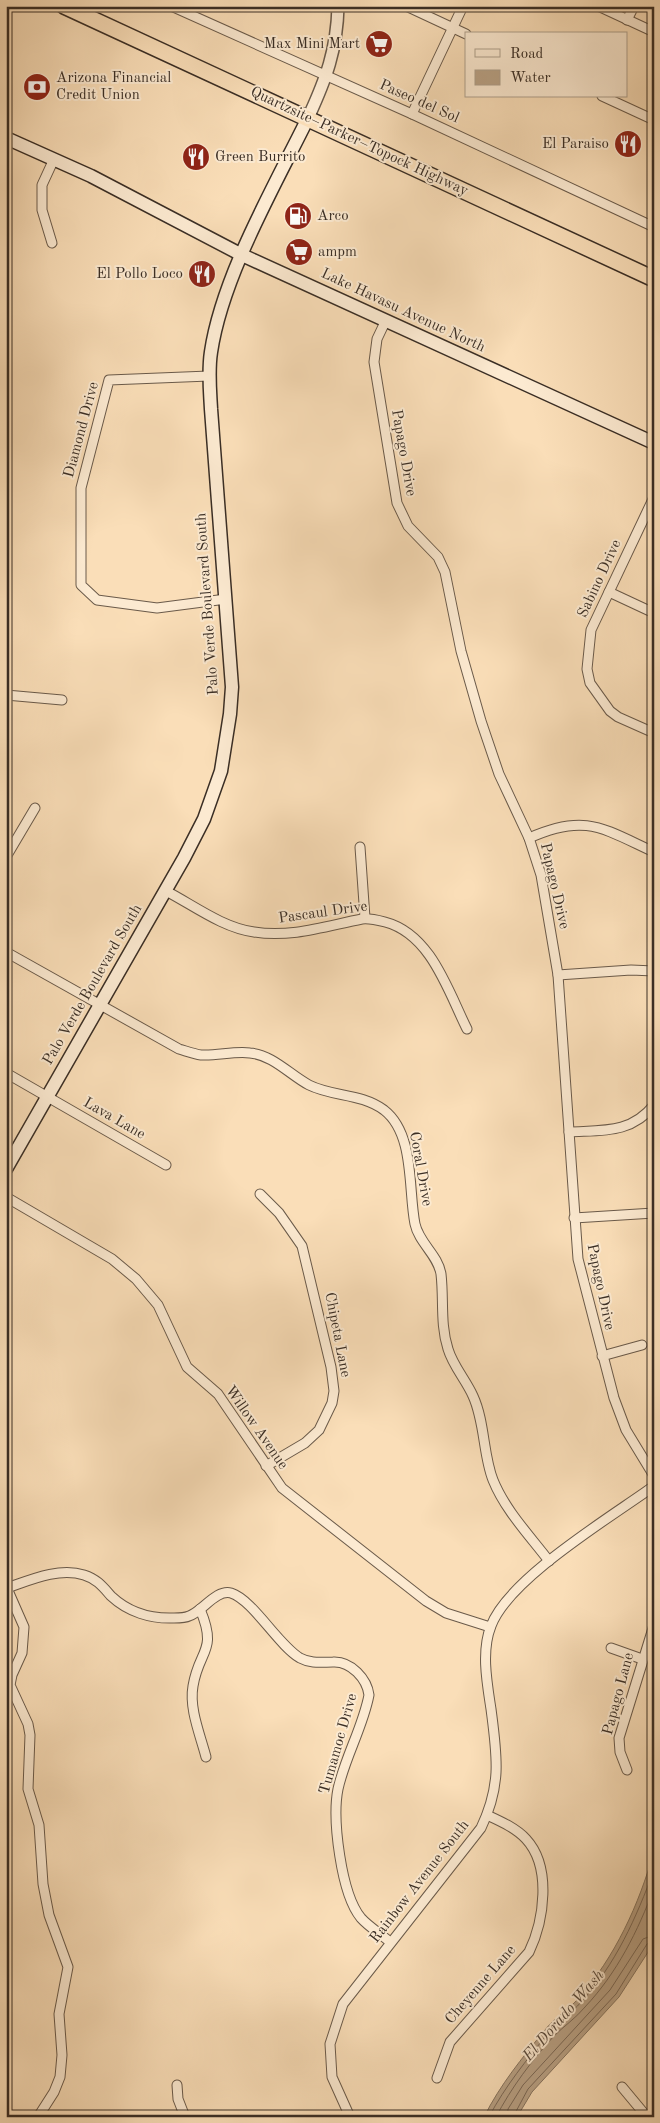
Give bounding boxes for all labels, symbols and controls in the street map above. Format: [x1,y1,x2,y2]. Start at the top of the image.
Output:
supermarket icon: Max Mini Mart [364,29,394,59]
legend [465,32,628,98]
place label: Max Mini Mart [264,37,360,52]
text: Road [510,47,544,62]
place label: Arizona Financial Credit Union [56,71,171,103]
text: Water [510,71,551,86]
bank icon: Arizona Financial Credit Union [22,72,52,102]
street label: Paseo del Sol [377,78,461,126]
street label: Quartzsite–Parker–Topock Highway [248,85,470,199]
restaurant icon: El Paraiso [613,129,643,159]
place label: El Paraiso [542,137,609,152]
restaurant icon: Green Burrito [181,142,211,172]
place label: Green Burrito [215,150,305,165]
fuel station icon: Arco [283,201,313,231]
place label: Arco [317,209,349,224]
supermarket icon: ampm [284,237,314,267]
place label: ampm [318,245,357,260]
restaurant icon: El Pollo Loco [187,259,217,289]
street label: Lake Havasu Avenue North [319,266,487,356]
place label: El Pollo Loco [96,267,183,282]
street label: Diamond Drive [62,380,102,480]
street label: Papago Drive [388,408,418,498]
street label: Palo Verde Boulevard South [194,512,222,696]
street label: Sabino Drive [575,538,625,620]
street label: Papago Drive [537,841,571,931]
street label: Pascaul Drive [278,899,369,927]
street label: Palo Verde Boulevard South [41,902,145,1068]
street label: Lava Lane [81,1095,148,1143]
street label: Coral Drive [406,1131,434,1207]
street label: Papago Drive [584,1242,616,1332]
street label: Chipeta Lane [321,1291,353,1379]
street label: Willow Avenue [222,1383,290,1473]
street label: Papago Lane [601,1651,637,1737]
street label: Tumamoc Drive [317,1692,361,1796]
street label: Rainbow Avenue South [368,1818,472,1946]
street label: Cheyenne Lane [443,1943,519,2027]
water label: El Dorado Wash [520,1967,608,2065]

